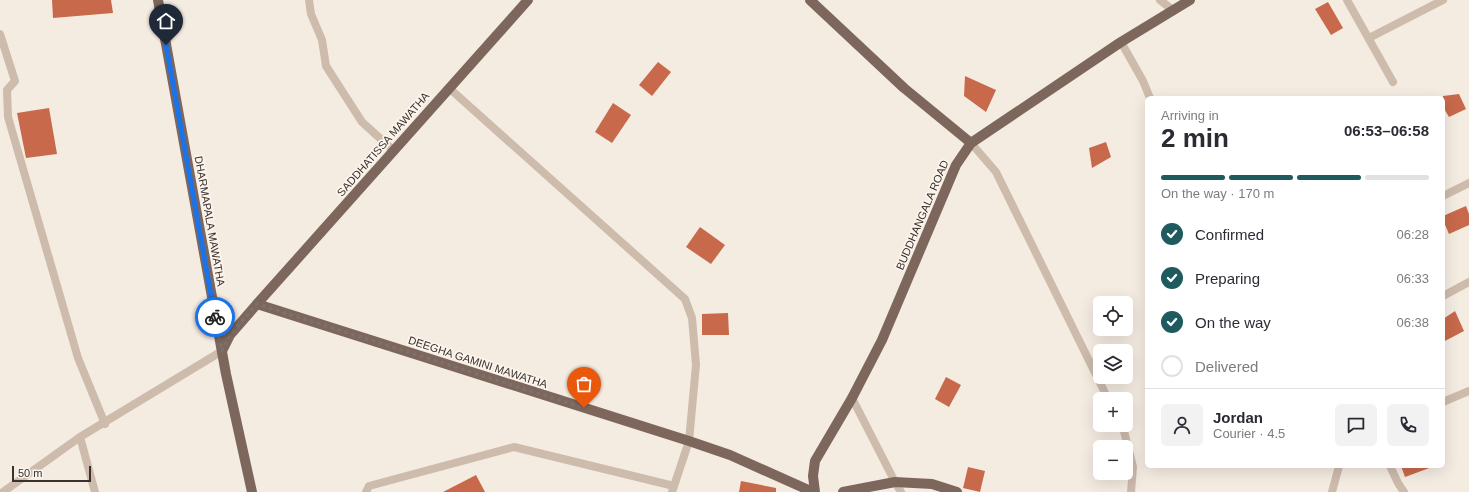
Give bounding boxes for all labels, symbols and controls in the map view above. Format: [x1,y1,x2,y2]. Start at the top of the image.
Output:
pin [149,4,183,45]
icon: home [155,10,177,32]
street label: SADDHATISSA MAWATHA [335,89,432,198]
text: Arriving in [1161,108,1219,123]
text: 06:53–06:58 [1344,122,1429,139]
text: 2 min [1161,123,1229,153]
street label: DHARMAPALA MAWATHA [193,155,227,288]
street label: BUDDHANGALA ROAD [893,158,951,272]
text: On the way · 170 m [1161,186,1274,201]
icon: check [1161,223,1183,245]
text: Confirmed [1195,226,1264,243]
text: 06:28 [1396,227,1429,242]
icon: check [1161,267,1183,289]
text: Preparing [1195,270,1260,287]
text: 06:33 [1396,271,1429,286]
map controls [1093,296,1133,480]
button: locate [1093,296,1133,336]
courier [195,297,235,337]
icon: bike [204,306,226,328]
icon: check [1161,311,1183,333]
text: On the way [1195,314,1271,331]
text: 06:38 [1396,315,1429,330]
street label: DEEGHA GAMINI MAWATHA [407,334,550,390]
button: layers [1093,344,1133,384]
text: Delivered [1195,358,1258,375]
pin [567,367,601,408]
icon: bag [573,373,595,395]
button: + [1093,392,1133,432]
button: person [1161,404,1203,446]
button: chat [1335,404,1377,446]
button: phone [1387,404,1429,446]
text: Jordan [1213,409,1263,426]
text: Courier · 4.5 [1213,426,1285,441]
button: − [1093,440,1133,480]
scale bar [12,464,91,483]
text: 50 m [18,467,42,479]

